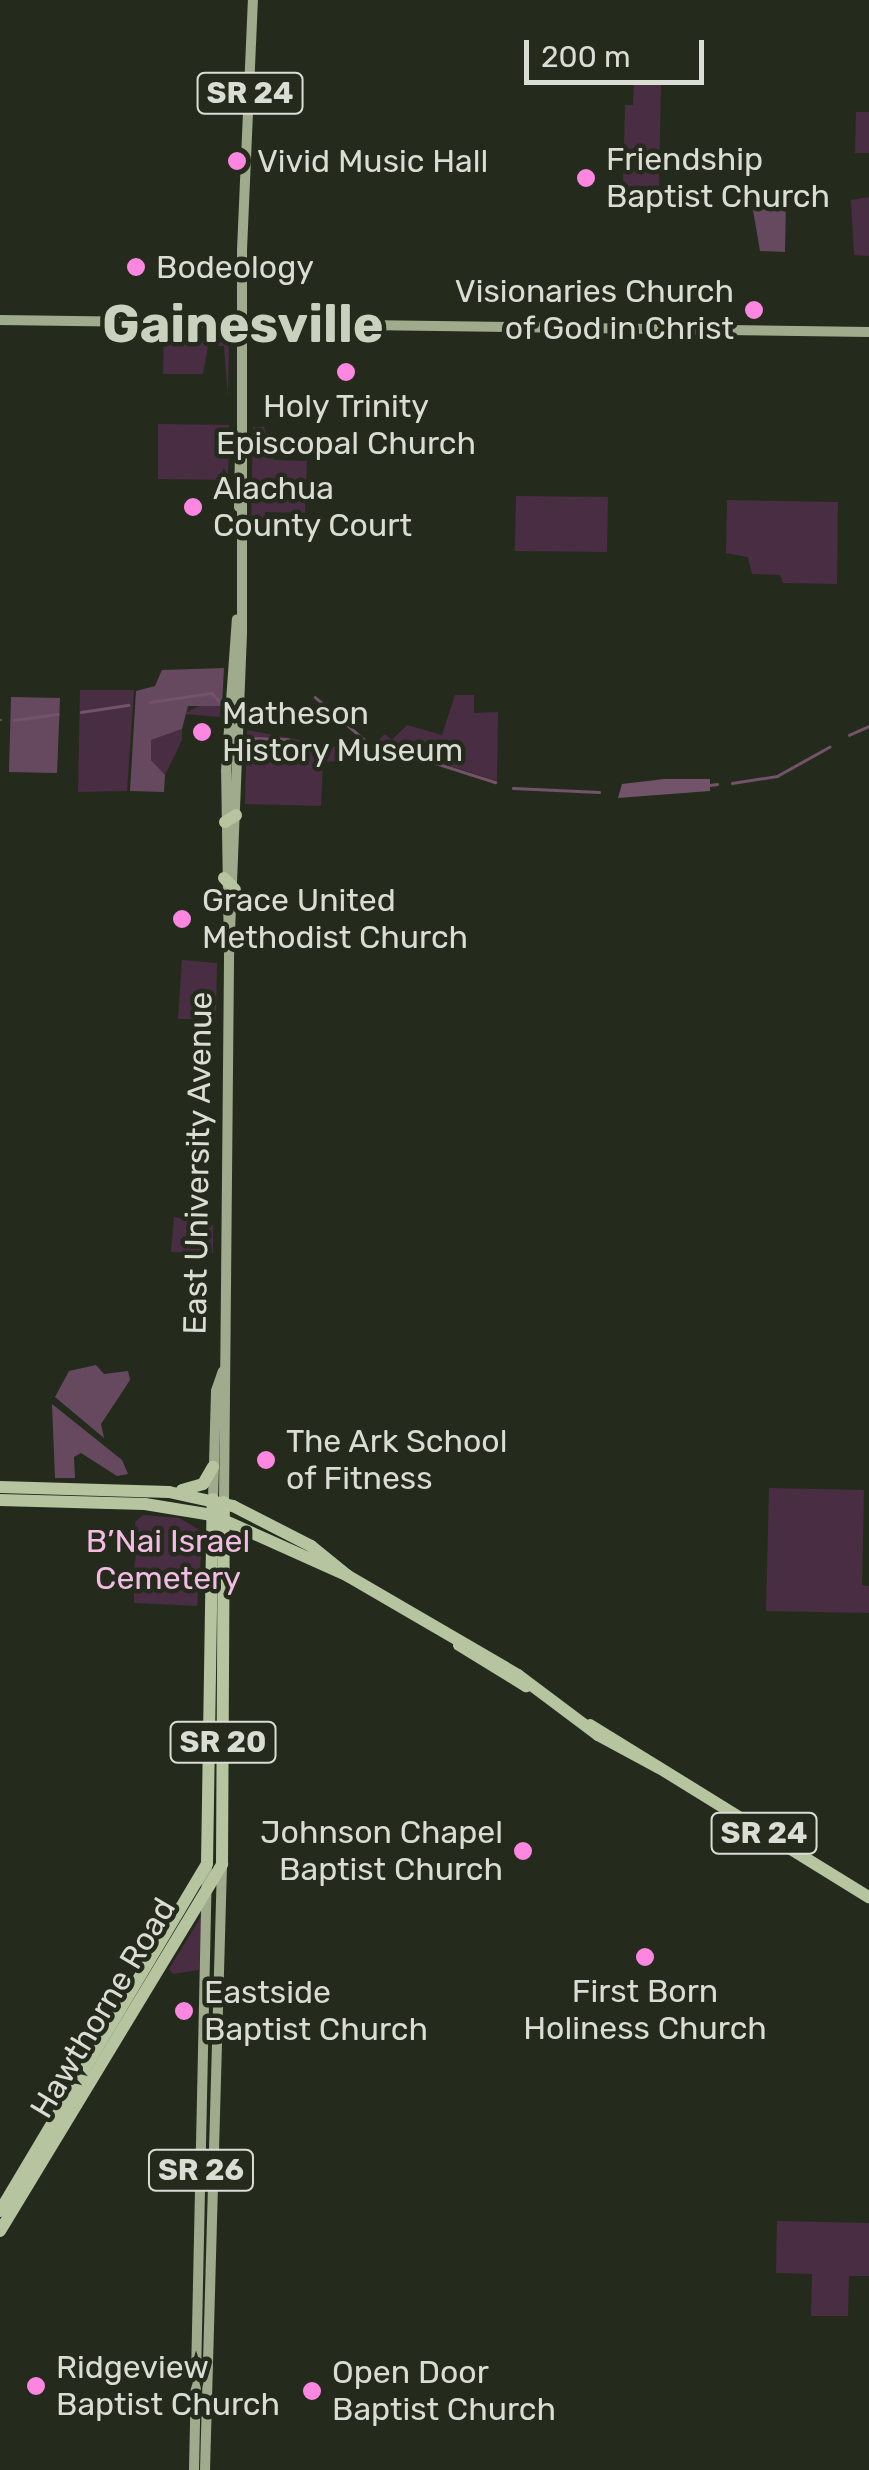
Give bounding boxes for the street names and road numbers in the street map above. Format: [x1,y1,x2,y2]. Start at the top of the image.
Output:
road number: SR 24 [195,68,305,118]
street label: East University Avenue [176,990,220,1336]
road number: SR 20 [168,1717,278,1767]
road number: SR 24 [709,1808,819,1858]
street label: Hawthorne Road [22,1891,184,2125]
road number: SR 26 [146,2145,256,2195]

